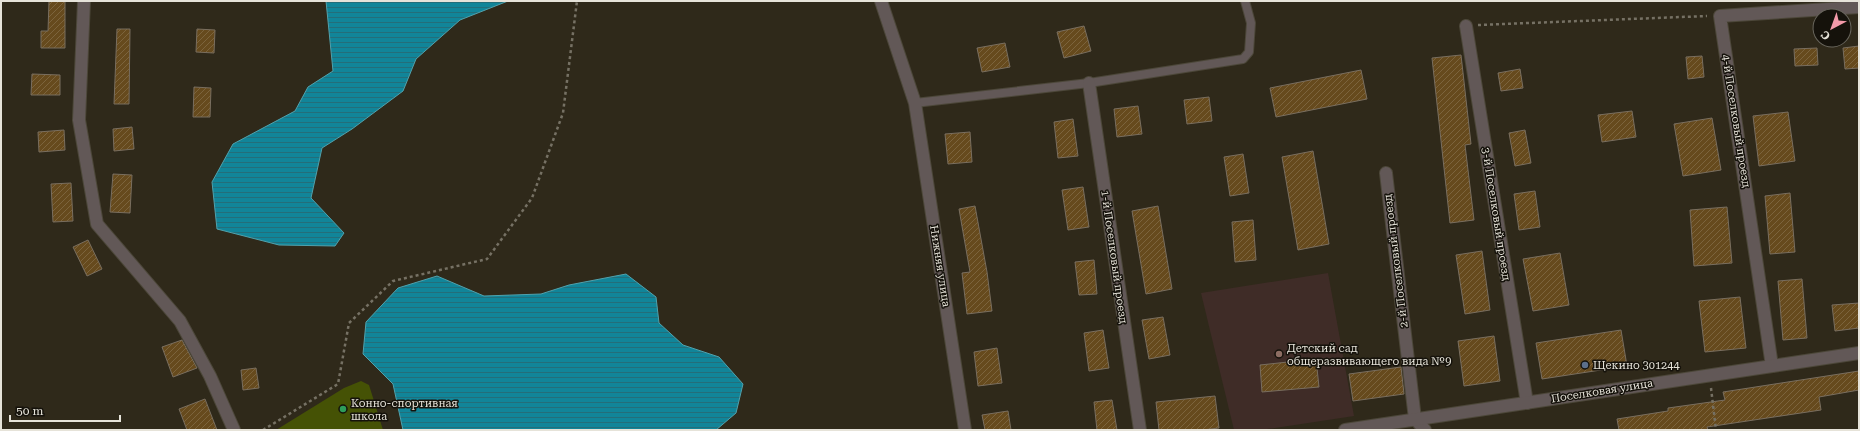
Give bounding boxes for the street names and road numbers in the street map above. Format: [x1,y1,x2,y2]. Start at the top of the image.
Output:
street label: 4-й Поселковый проезд [1719,54,1753,189]
street label: 3-й Поселковый проезд [1479,147,1513,282]
street label: 1-й Поселковый проезд [1098,189,1130,325]
street label: 2-й Поселковый проезд [1381,193,1411,329]
street label: Нижняя улица [927,224,953,308]
street label: Поселковая улица [1550,377,1654,405]

